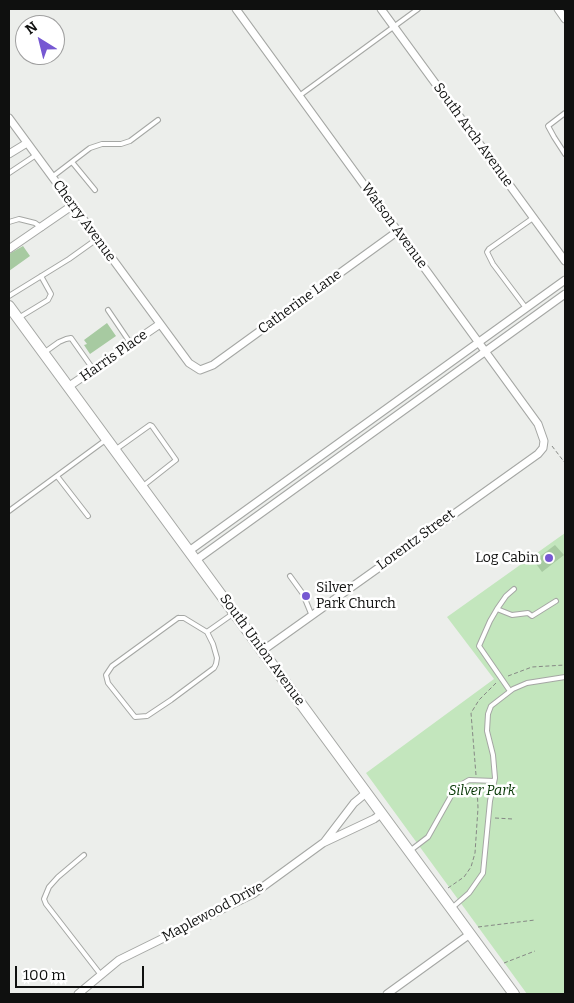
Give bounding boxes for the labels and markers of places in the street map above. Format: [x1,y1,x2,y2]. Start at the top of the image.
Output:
place label: Log Cabin [475,550,539,566]
marker: Log Cabin [543,552,555,564]
place label: Silver Park Church [316,580,396,612]
marker: Silver Park Church [300,590,312,602]

